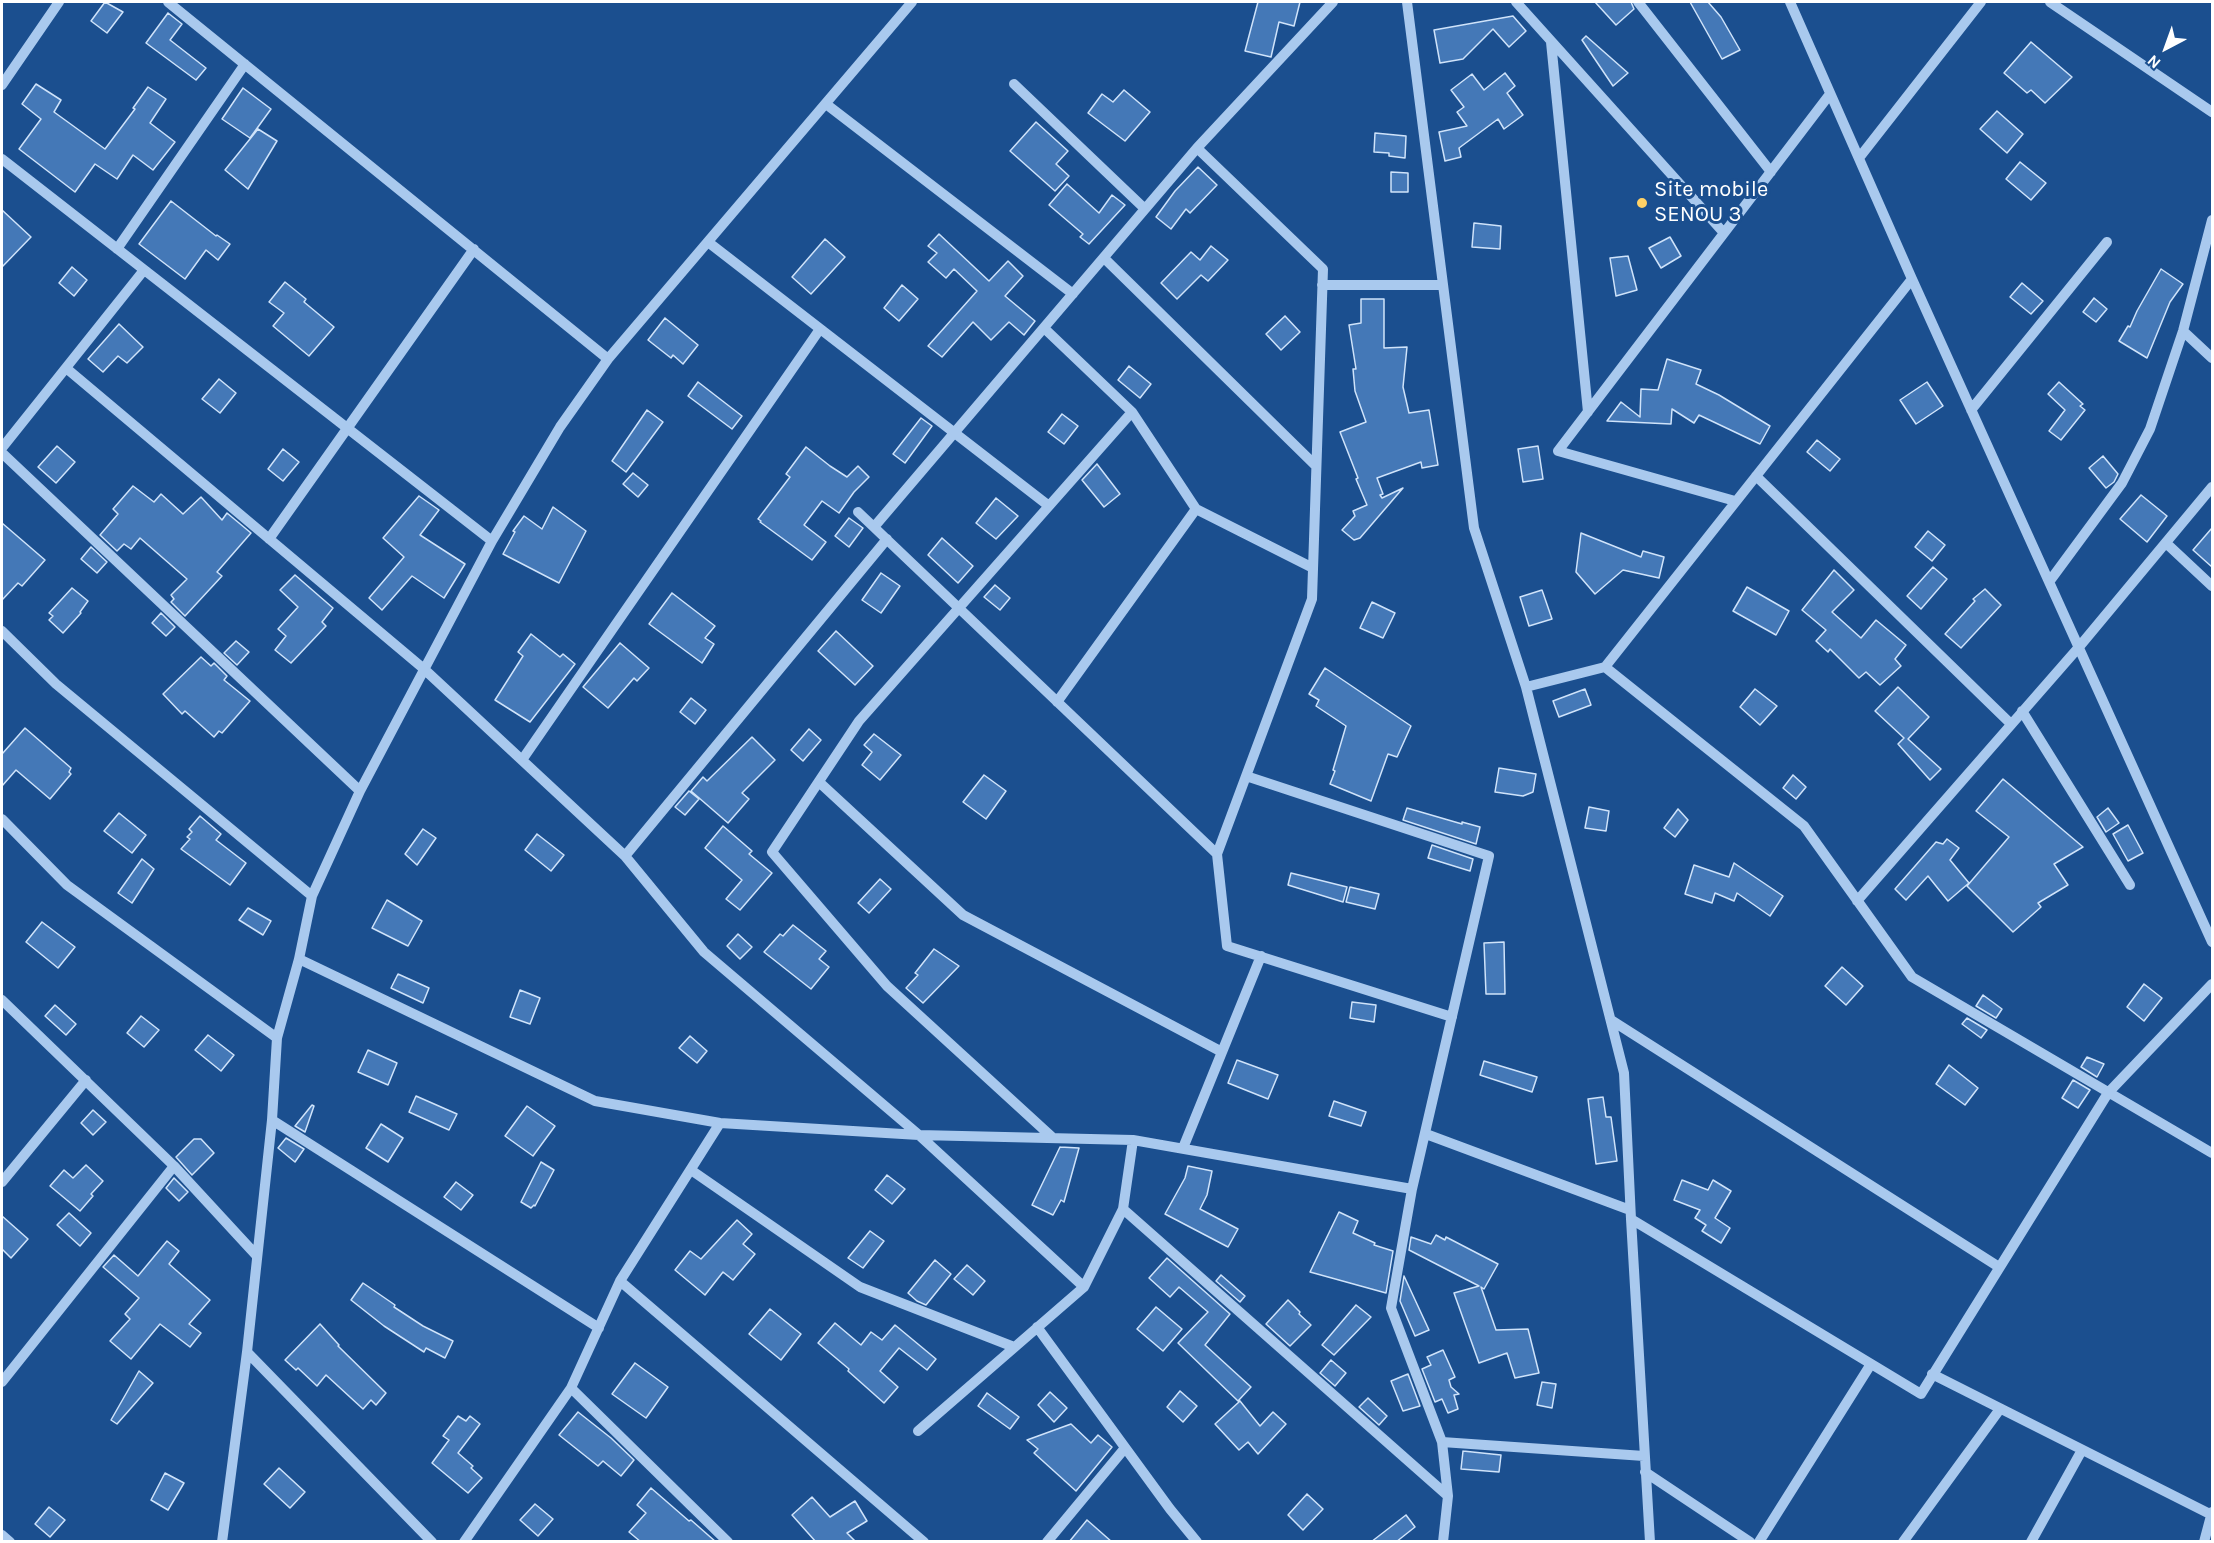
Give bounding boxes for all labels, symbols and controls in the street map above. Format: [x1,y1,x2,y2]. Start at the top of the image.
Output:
north arrow [2136,18,2196,78]
text: N [2143,51,2164,73]
place label: Site mobile SENOU 3 [1654,177,1768,228]
marker: Site mobile SENOU 3 [1635,196,1649,210]

